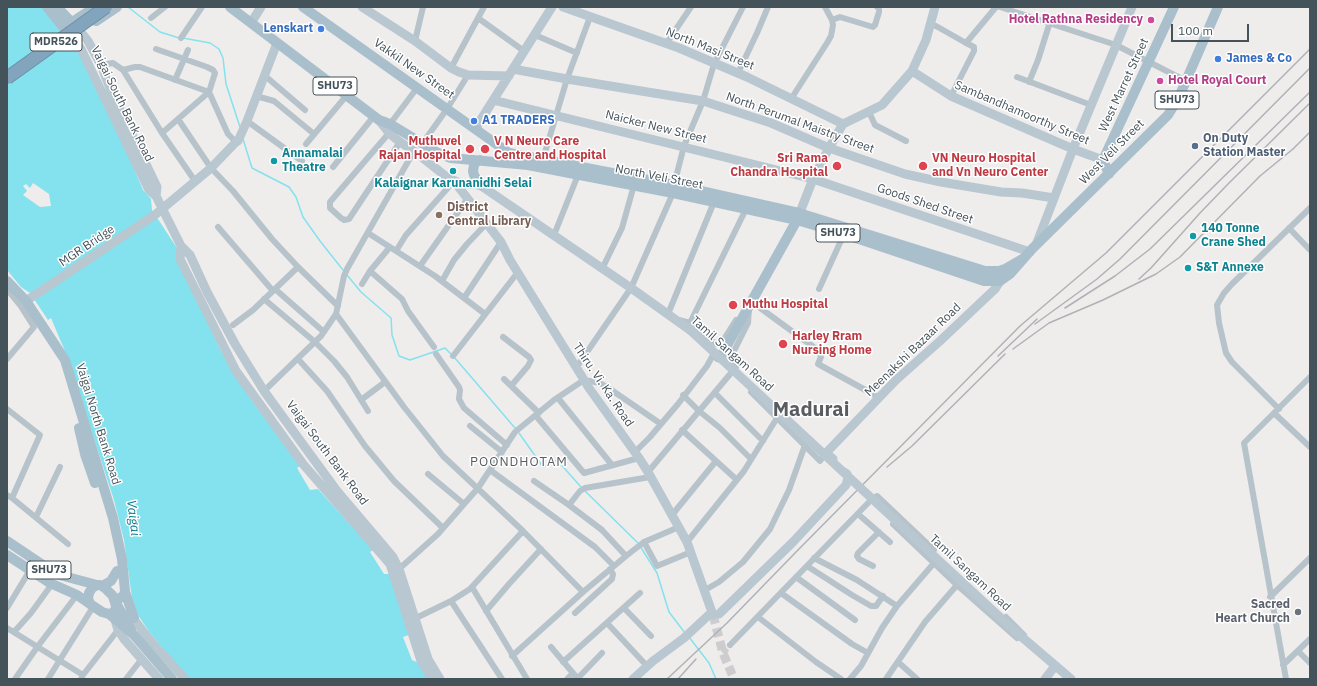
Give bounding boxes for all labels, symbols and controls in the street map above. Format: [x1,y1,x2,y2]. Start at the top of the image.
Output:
place label: Hotel Rathna Residency [1009,13,1143,27]
marker: Hotel Rathna Residency [1146,15,1156,25]
scale bar [1173,16,1251,42]
place label: Lenskart [264,22,313,36]
text: 100 m [1178,23,1213,38]
marker: Lenskart [316,24,326,34]
street label: North Masi Street [664,25,756,73]
road number: MDR526 [30,33,82,51]
street label: Vakkil New Street [371,36,457,102]
street label: West Marret Street [1096,36,1152,134]
street label: Vaigai South Bank Road [88,44,156,164]
place label: James & Co [1226,52,1292,66]
marker: James & Co [1213,54,1223,64]
place label: Hotel Royal Court [1168,74,1266,88]
marker: Hotel Royal Court [1155,76,1165,86]
road number: SHU73 [313,77,357,95]
street label: Sambandhamoorthy Street [952,78,1092,148]
street label: North Perumal Maistry Street [724,89,876,157]
road number: SHU73 [1155,91,1199,109]
street label: Naicker New Street [604,107,708,147]
place label: A1 TRADERS [482,114,555,128]
marker: A1 TRADERS [469,116,479,126]
street label: West Veli Street [1077,117,1147,187]
place label: On Duty Station Master [1203,132,1285,160]
place label: Muthuvel Rajan Hospital [379,135,461,163]
place label: V N Neuro Care Centre and Hospital [494,135,606,163]
marker: On Duty Station Master [1190,141,1200,151]
marker: Muthuvel Rajan Hospital [464,143,476,155]
marker: V N Neuro Care Centre and Hospital [479,143,491,155]
place label: Annamalai Theatre [282,147,343,175]
place label: Sri Rama Chandra Hospital [730,152,828,180]
place label: VN Neuro Hospital and Vn Neuro Center [932,152,1048,180]
marker: Annamalai Theatre [269,156,279,166]
marker: Sri Rama Chandra Hospital [831,160,843,172]
marker: VN Neuro Hospital and Vn Neuro Center [917,160,929,172]
street label: North Veli Street [614,161,704,193]
marker: Kalaignar Karunanidhi Selai [448,166,458,176]
place label: Kalaignar Karunanidhi Selai [374,177,532,191]
street label: Goods Shed Street [875,181,975,227]
place label: District Central Library [447,201,531,229]
marker: District Central Library [434,210,444,220]
street label: MGR Bridge [57,222,117,270]
place label: 140 Tonne Crane Shed [1201,222,1266,250]
road number: SHU73 [816,224,860,242]
marker: 140 Tonne Crane Shed [1188,231,1198,241]
place label: S&T Annexe [1196,261,1264,275]
marker: S&T Annexe [1183,263,1193,273]
place label: Muthu Hospital [742,298,828,312]
marker: Muthu Hospital [727,299,739,311]
street label: Meenakshi Bazaar Road [862,300,964,400]
street label: Tamil Sangam Road [688,313,776,395]
place label: Harley Rram Nursing Home [792,330,872,358]
marker: Harley Rram Nursing Home [777,338,789,350]
street label: Thiru. Vi. Ka. Road [570,340,636,430]
street label: Vaigai North Bank Road [73,362,123,486]
street label: Vaigai South Bank Road [283,398,371,508]
district label: Madurai [773,398,849,422]
district label: POONDHOTAM [470,454,568,470]
water label: Vaigai [123,499,143,537]
street label: Tamil Sangam Road [926,532,1014,614]
road number: SHU73 [27,561,71,579]
place label: Sacred Heart Church [1215,598,1290,626]
marker: Sacred Heart Church [1293,607,1303,617]

